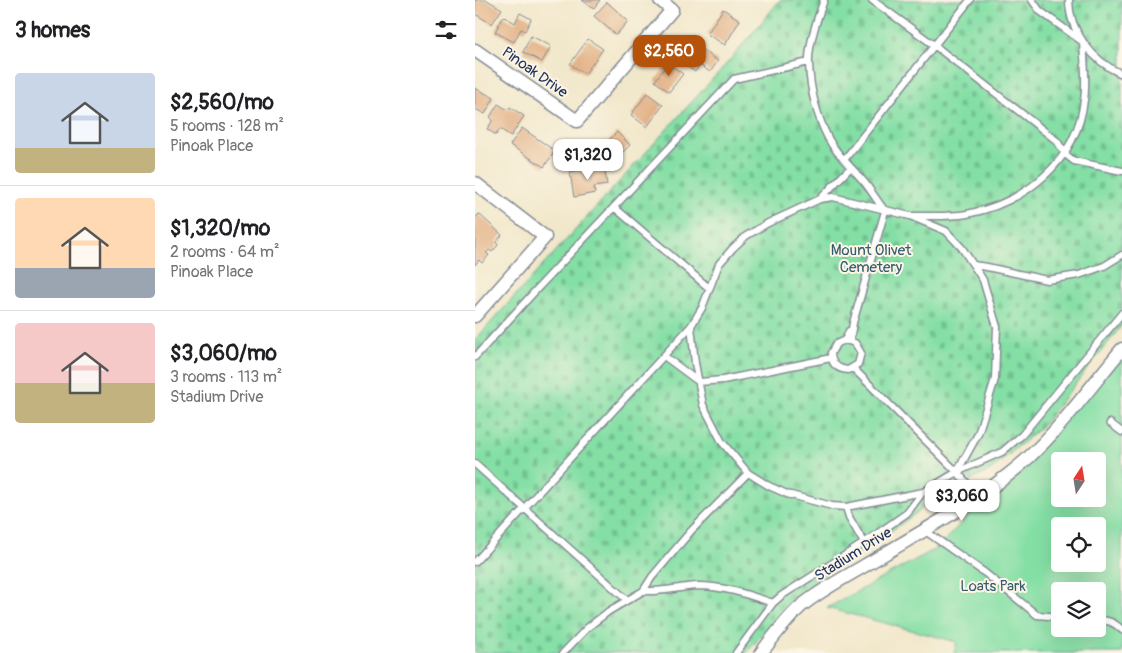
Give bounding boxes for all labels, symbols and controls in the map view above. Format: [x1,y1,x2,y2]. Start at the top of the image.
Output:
icon: filters [432,16,460,44]
text: 3 homes [15,17,90,44]
pin: $2,560 [628,34,710,77]
text: $2,560 [644,41,694,61]
street label: Pinoak Drive [498,43,572,102]
text: $2,560/mo [170,89,274,116]
icon: home [55,93,115,153]
text: 5 rooms · 128 m² [170,116,284,136]
text: Pinoak Place [170,136,253,156]
pin: $1,320 [547,138,629,181]
text: $1,320 [564,145,612,165]
text: $1,320/mo [170,215,270,242]
icon: home [55,218,115,278]
park label: Mount Olivet Cemetery [831,241,912,277]
text: 2 rooms · 64 m² [170,242,280,262]
text: Pinoak Place [170,262,253,282]
text: $3,060/mo [170,340,277,367]
icon: home [55,343,115,403]
text: 3 rooms · 113 m² [170,367,282,387]
text: Stadium Drive [170,387,263,407]
north arrow [1051,452,1106,508]
map controls [1051,452,1106,637]
pin: $3,060 [921,480,1003,522]
text: $3,060 [936,486,988,506]
button: locate [1051,517,1106,572]
street label: Stadium Drive [811,523,896,586]
park label: Loats Park [960,577,1026,596]
button: layers [1051,582,1106,637]

